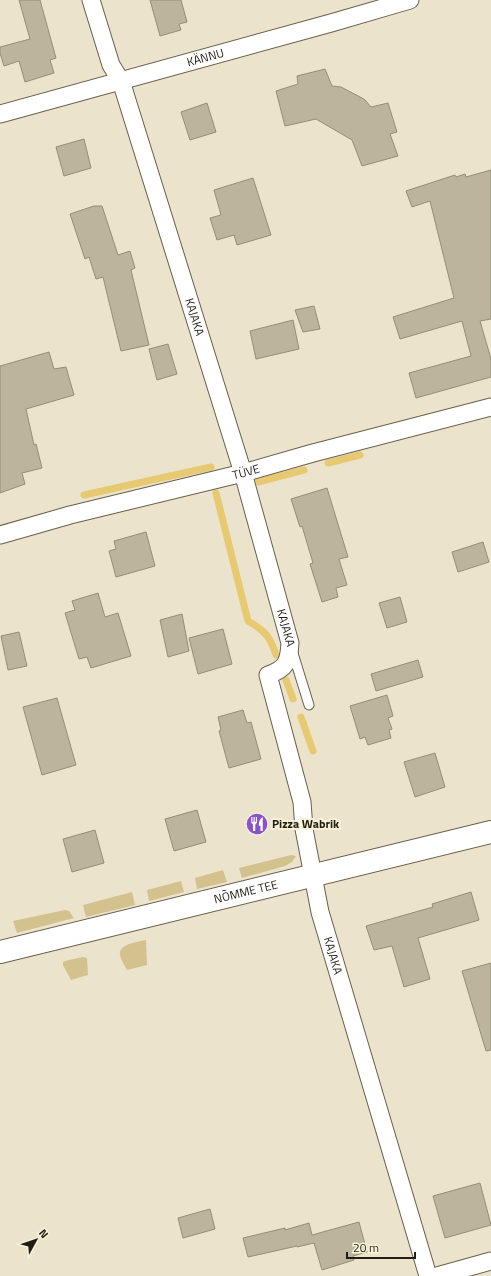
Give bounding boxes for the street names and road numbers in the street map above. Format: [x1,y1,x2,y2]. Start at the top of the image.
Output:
street label: KÄNNU [184,43,226,71]
street label: KAJAKA [180,296,210,338]
street label: TÜVE [230,459,262,484]
street label: KAJAKA [272,607,301,649]
street label: NÕMME TEE [212,874,280,908]
street label: KAJAKA [319,934,348,977]

